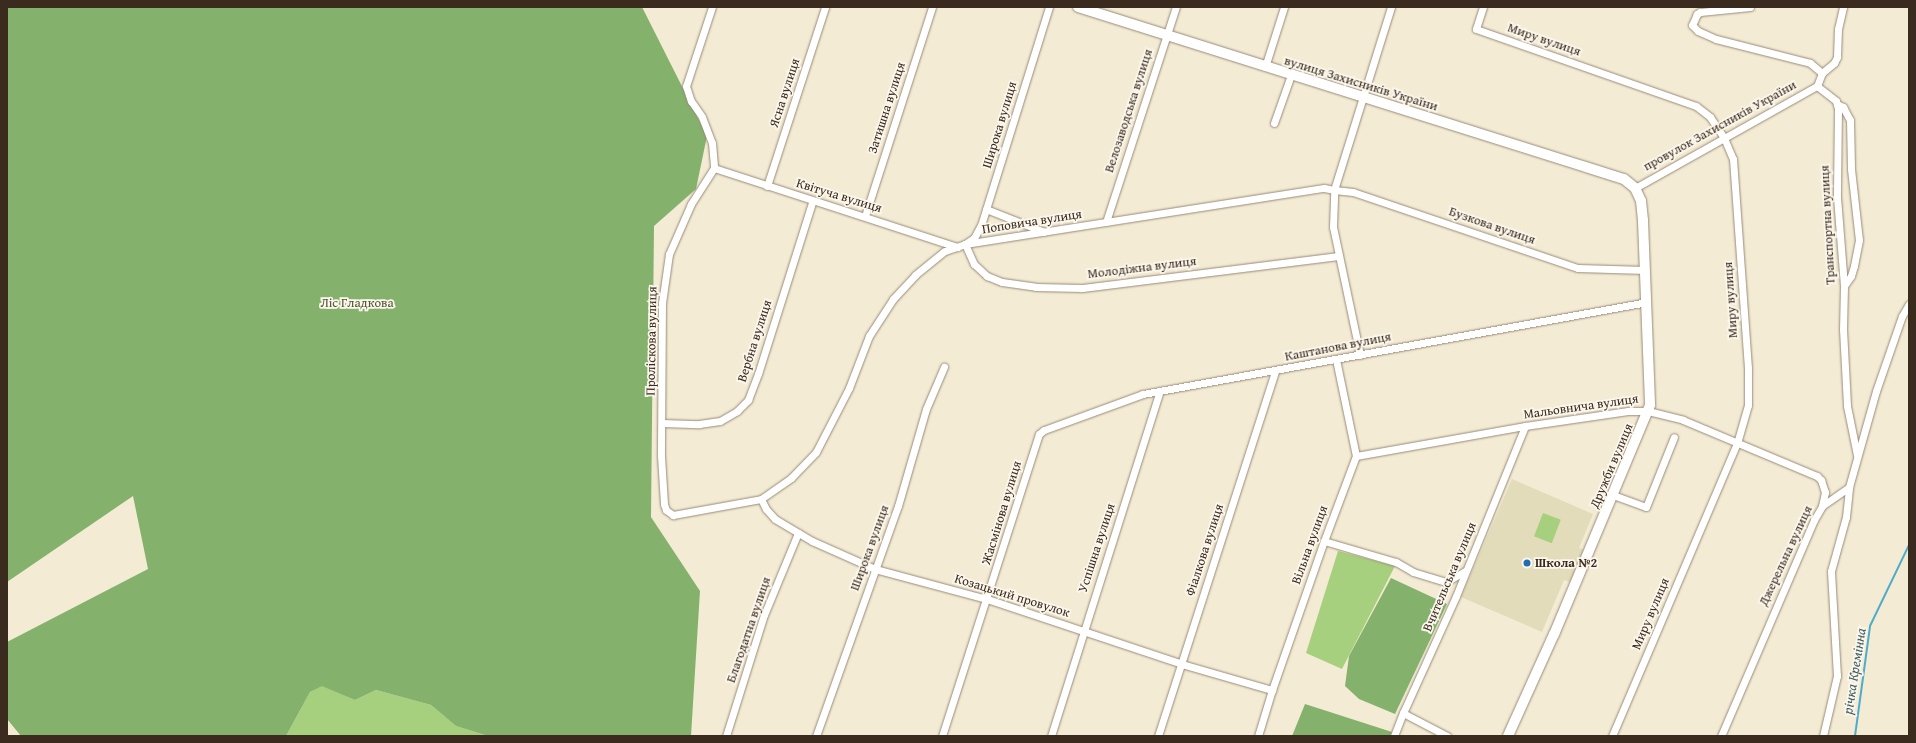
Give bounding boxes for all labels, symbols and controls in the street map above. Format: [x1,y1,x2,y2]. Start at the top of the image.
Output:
street label: Миру вулиця [1505,20,1583,60]
street label: Велозаводська вулиця [1102,47,1156,175]
street label: вулиця Захисників України [1282,53,1440,115]
street label: Ясна вулиця [766,56,804,130]
street label: Затишна вулиця [865,60,909,156]
street label: провулок Захисників України [1641,77,1799,175]
street label: Широка вулиця [979,80,1021,170]
street label: Транспортна вулиця [1817,165,1839,285]
street label: Квітуча вулиця [794,176,884,216]
street label: Бузкова вулиця [1447,204,1537,248]
street label: Поповича вулиця [981,206,1083,238]
street label: Молодіжна вулиця [1087,254,1197,282]
street label: Миру вулиця [1721,261,1741,339]
street label: Проліскова вулиця [643,286,661,396]
park label: Ліс Гладкова [320,295,394,311]
street label: Вербна вулиця [734,298,776,384]
street label: Каштанова вулиця [1284,329,1392,365]
street label: Мальовнича вулиця [1523,391,1639,423]
street label: Дружби вулиця [1587,421,1637,511]
street label: Жасмінова вулиця [979,459,1025,567]
street label: Успішна вулиця [1075,501,1119,595]
street label: Фіалкова вулиця [1183,502,1227,598]
street label: Широка вулиця [847,503,893,593]
street label: Вільна вулиця [1289,503,1331,587]
street label: Джерельна вулиця [1756,503,1816,609]
street label: Вчительська вулиця [1420,520,1480,634]
place label: Школа №2 [1535,555,1597,571]
marker: Школа №2 [1522,558,1532,568]
street label: Козацький провулок [953,571,1071,621]
street label: Благодатна вулиця [724,575,774,685]
street label: Миру вулиця [1629,576,1673,652]
water label: річка Кремінна [1839,627,1869,715]

